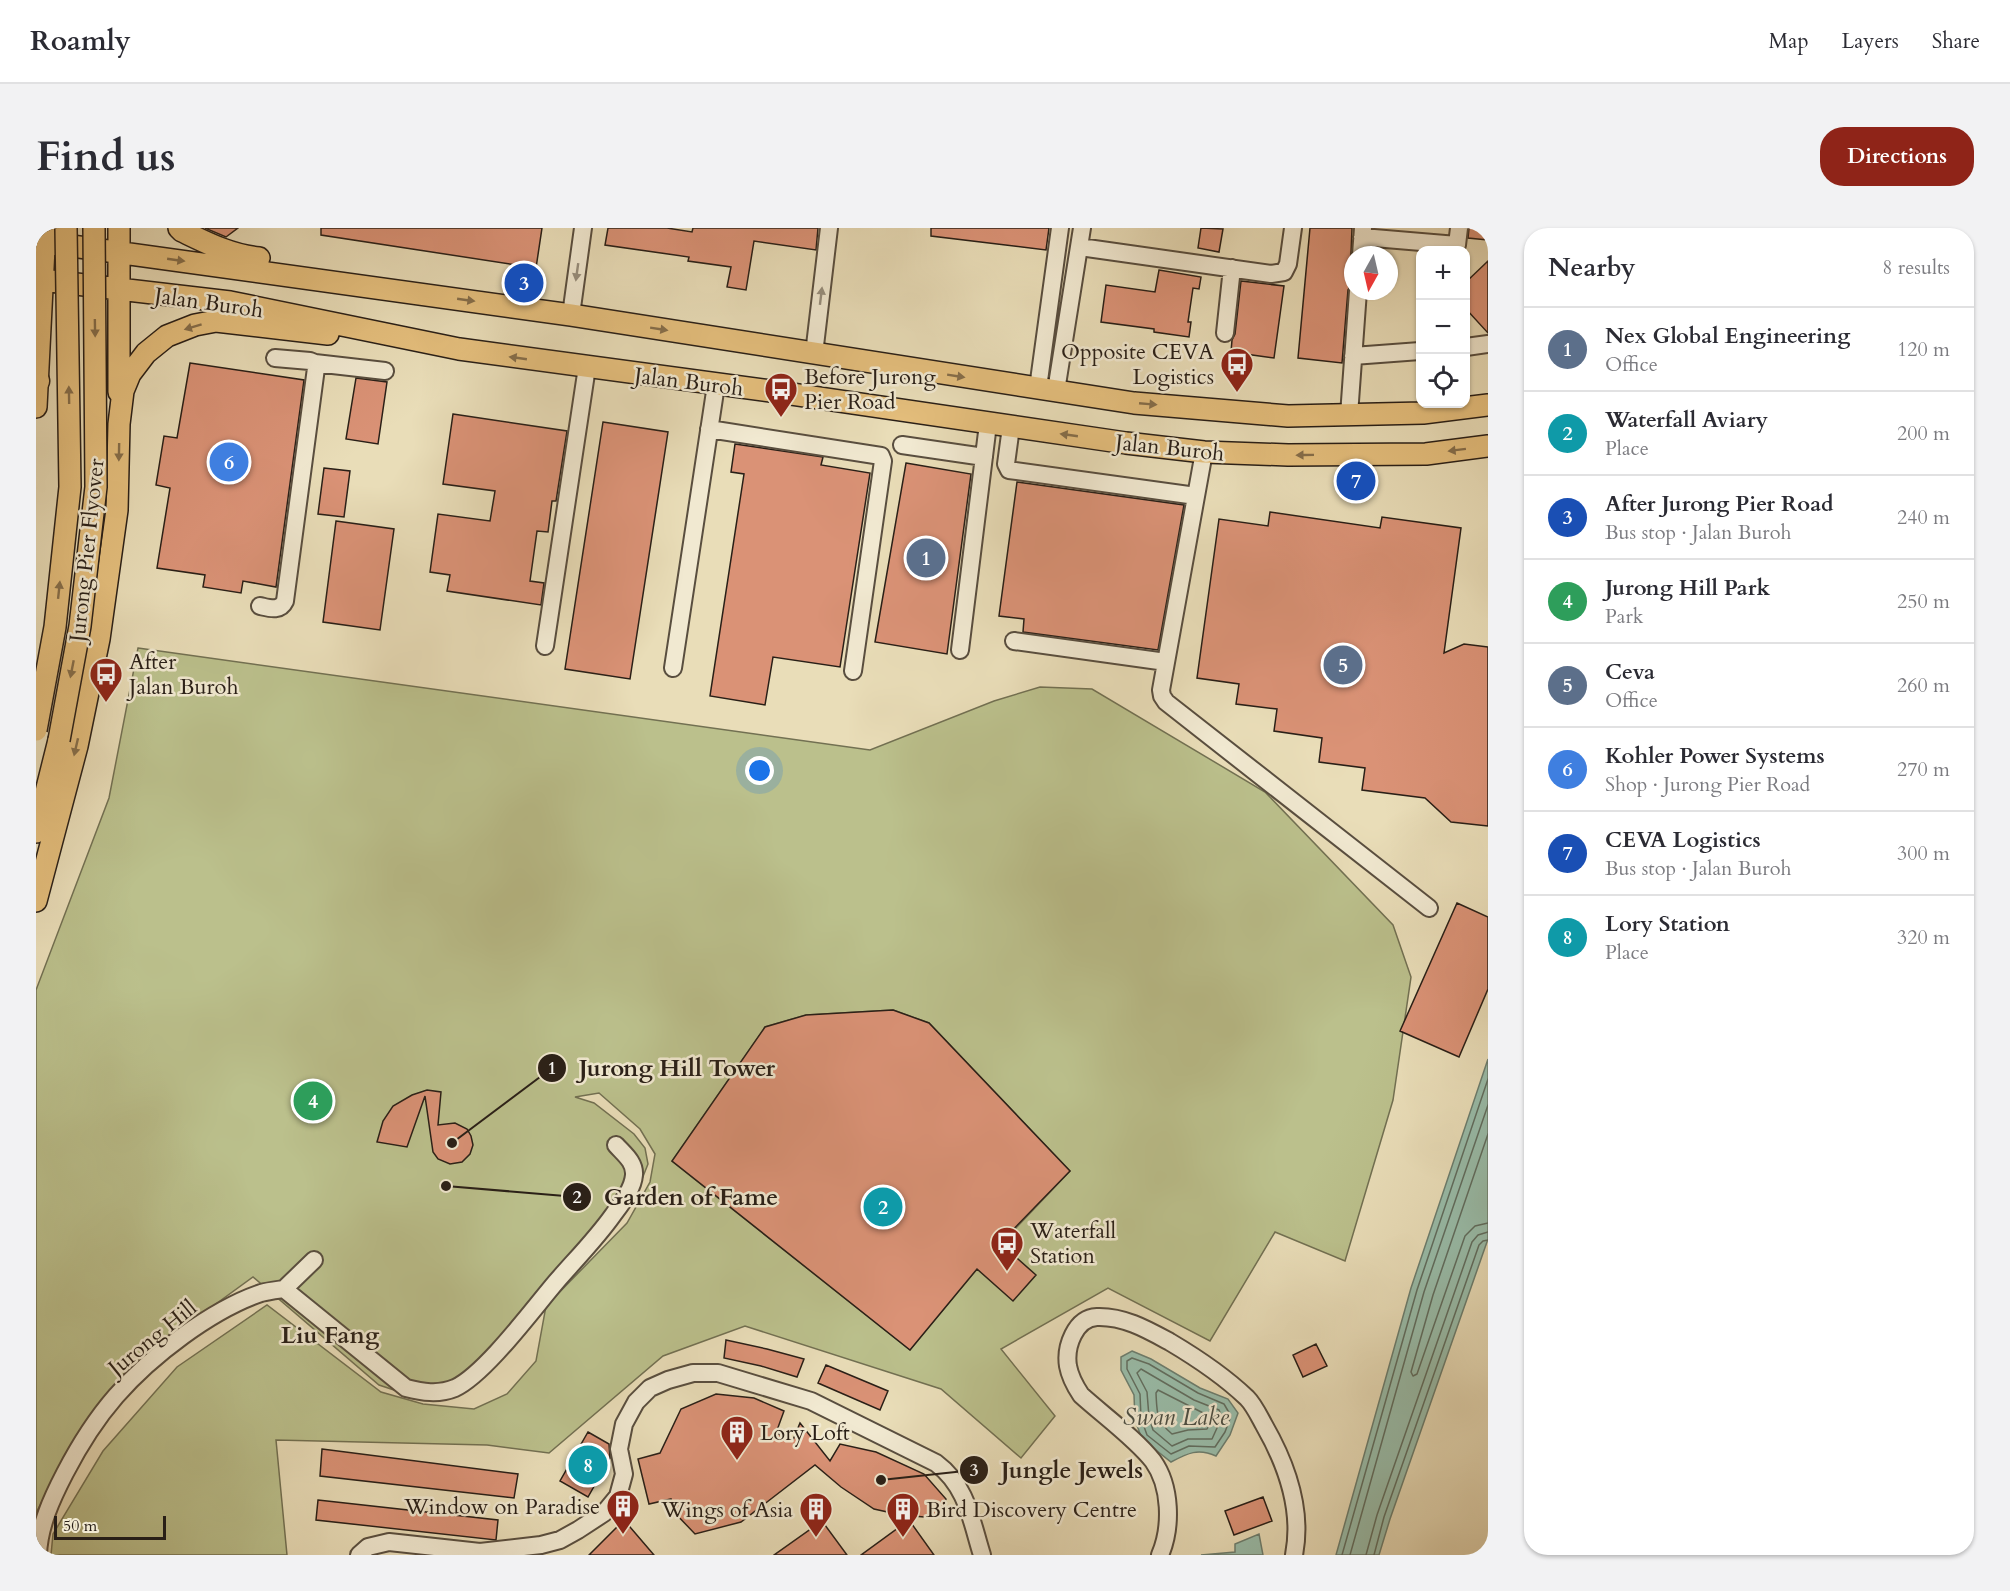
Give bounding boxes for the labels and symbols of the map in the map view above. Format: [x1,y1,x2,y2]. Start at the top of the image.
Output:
north arrow [1344,246,1398,300]
one-way arrow [166,256,185,265]
pin: 3 [504,260,544,306]
one-way arrow [572,262,581,281]
street label: Jalan Buroh [150,280,265,325]
one-way arrow [816,287,826,306]
one-way arrow [457,296,476,305]
one-way arrow [90,319,100,338]
one-way arrow [184,322,202,332]
one-way arrow [650,325,669,334]
place label: Opposite CEVA Logistics [1061,337,1214,392]
bus stop icon: Opposite CEVA Logistics [1219,346,1255,393]
one-way arrow [509,353,528,362]
street label: Jalan Buroh [630,360,745,404]
place label: Before Jurong Pier Road [804,362,936,417]
bus stop icon: Before Jurong Pier Road [763,371,799,418]
one-way arrow [946,371,965,380]
one-way arrow [64,386,73,405]
one-way arrow [1139,399,1158,409]
street label: Jalan Buroh [1111,427,1226,469]
one-way arrow [1059,431,1078,440]
pin: 6 [210,440,248,484]
one-way arrow [114,442,124,461]
one-way arrow [1448,445,1467,454]
one-way arrow [1295,450,1314,460]
street label: Jurong Pier Flyover [62,456,112,646]
pin: 7 [1336,458,1376,504]
pin: 1 [906,536,946,580]
one-way arrow [54,580,64,599]
pin: 5 [1324,642,1362,688]
place label: After Jalan Buroh [126,647,238,702]
bus stop icon: After Jalan Buroh [88,656,124,703]
one-way arrow [68,660,77,679]
one-way arrow [71,738,81,756]
your location [745,756,774,785]
callout: Jurong Hill Tower [537,1047,788,1089]
text: Jurong Hill Tower [576,1052,776,1085]
text: 1 [547,1056,557,1081]
pin: 4 [294,1078,332,1124]
callout: Garden of Fame [562,1176,790,1218]
text: Garden of Fame [604,1181,778,1214]
pin: 2 [864,1184,902,1230]
text: 2 [572,1185,582,1210]
place label: Waterfall Station [1029,1216,1117,1271]
bus stop icon: Waterfall Station [989,1225,1025,1272]
street label: Jurong Hill [100,1293,204,1385]
district label: Liu Fang [281,1319,380,1352]
water label: Swan Lake [1123,1401,1230,1434]
building icon: Lory Loft [719,1414,755,1461]
place label: Lory Loft [760,1418,850,1448]
pin: 8 [568,1442,608,1488]
callout: Jungle Jewels [959,1449,1155,1491]
text: Jungle Jewels [998,1454,1143,1487]
text: 3 [969,1458,979,1483]
building icon: Window on Paradise [605,1488,641,1535]
building icon: Wings of Asia [798,1491,834,1538]
building icon: Bird Discovery Centre [885,1491,921,1538]
place label: Window on Paradise [403,1492,600,1522]
place label: Wings of Asia [660,1495,793,1525]
place label: Bird Discovery Centre [926,1495,1137,1525]
scale bar [54,1513,166,1540]

